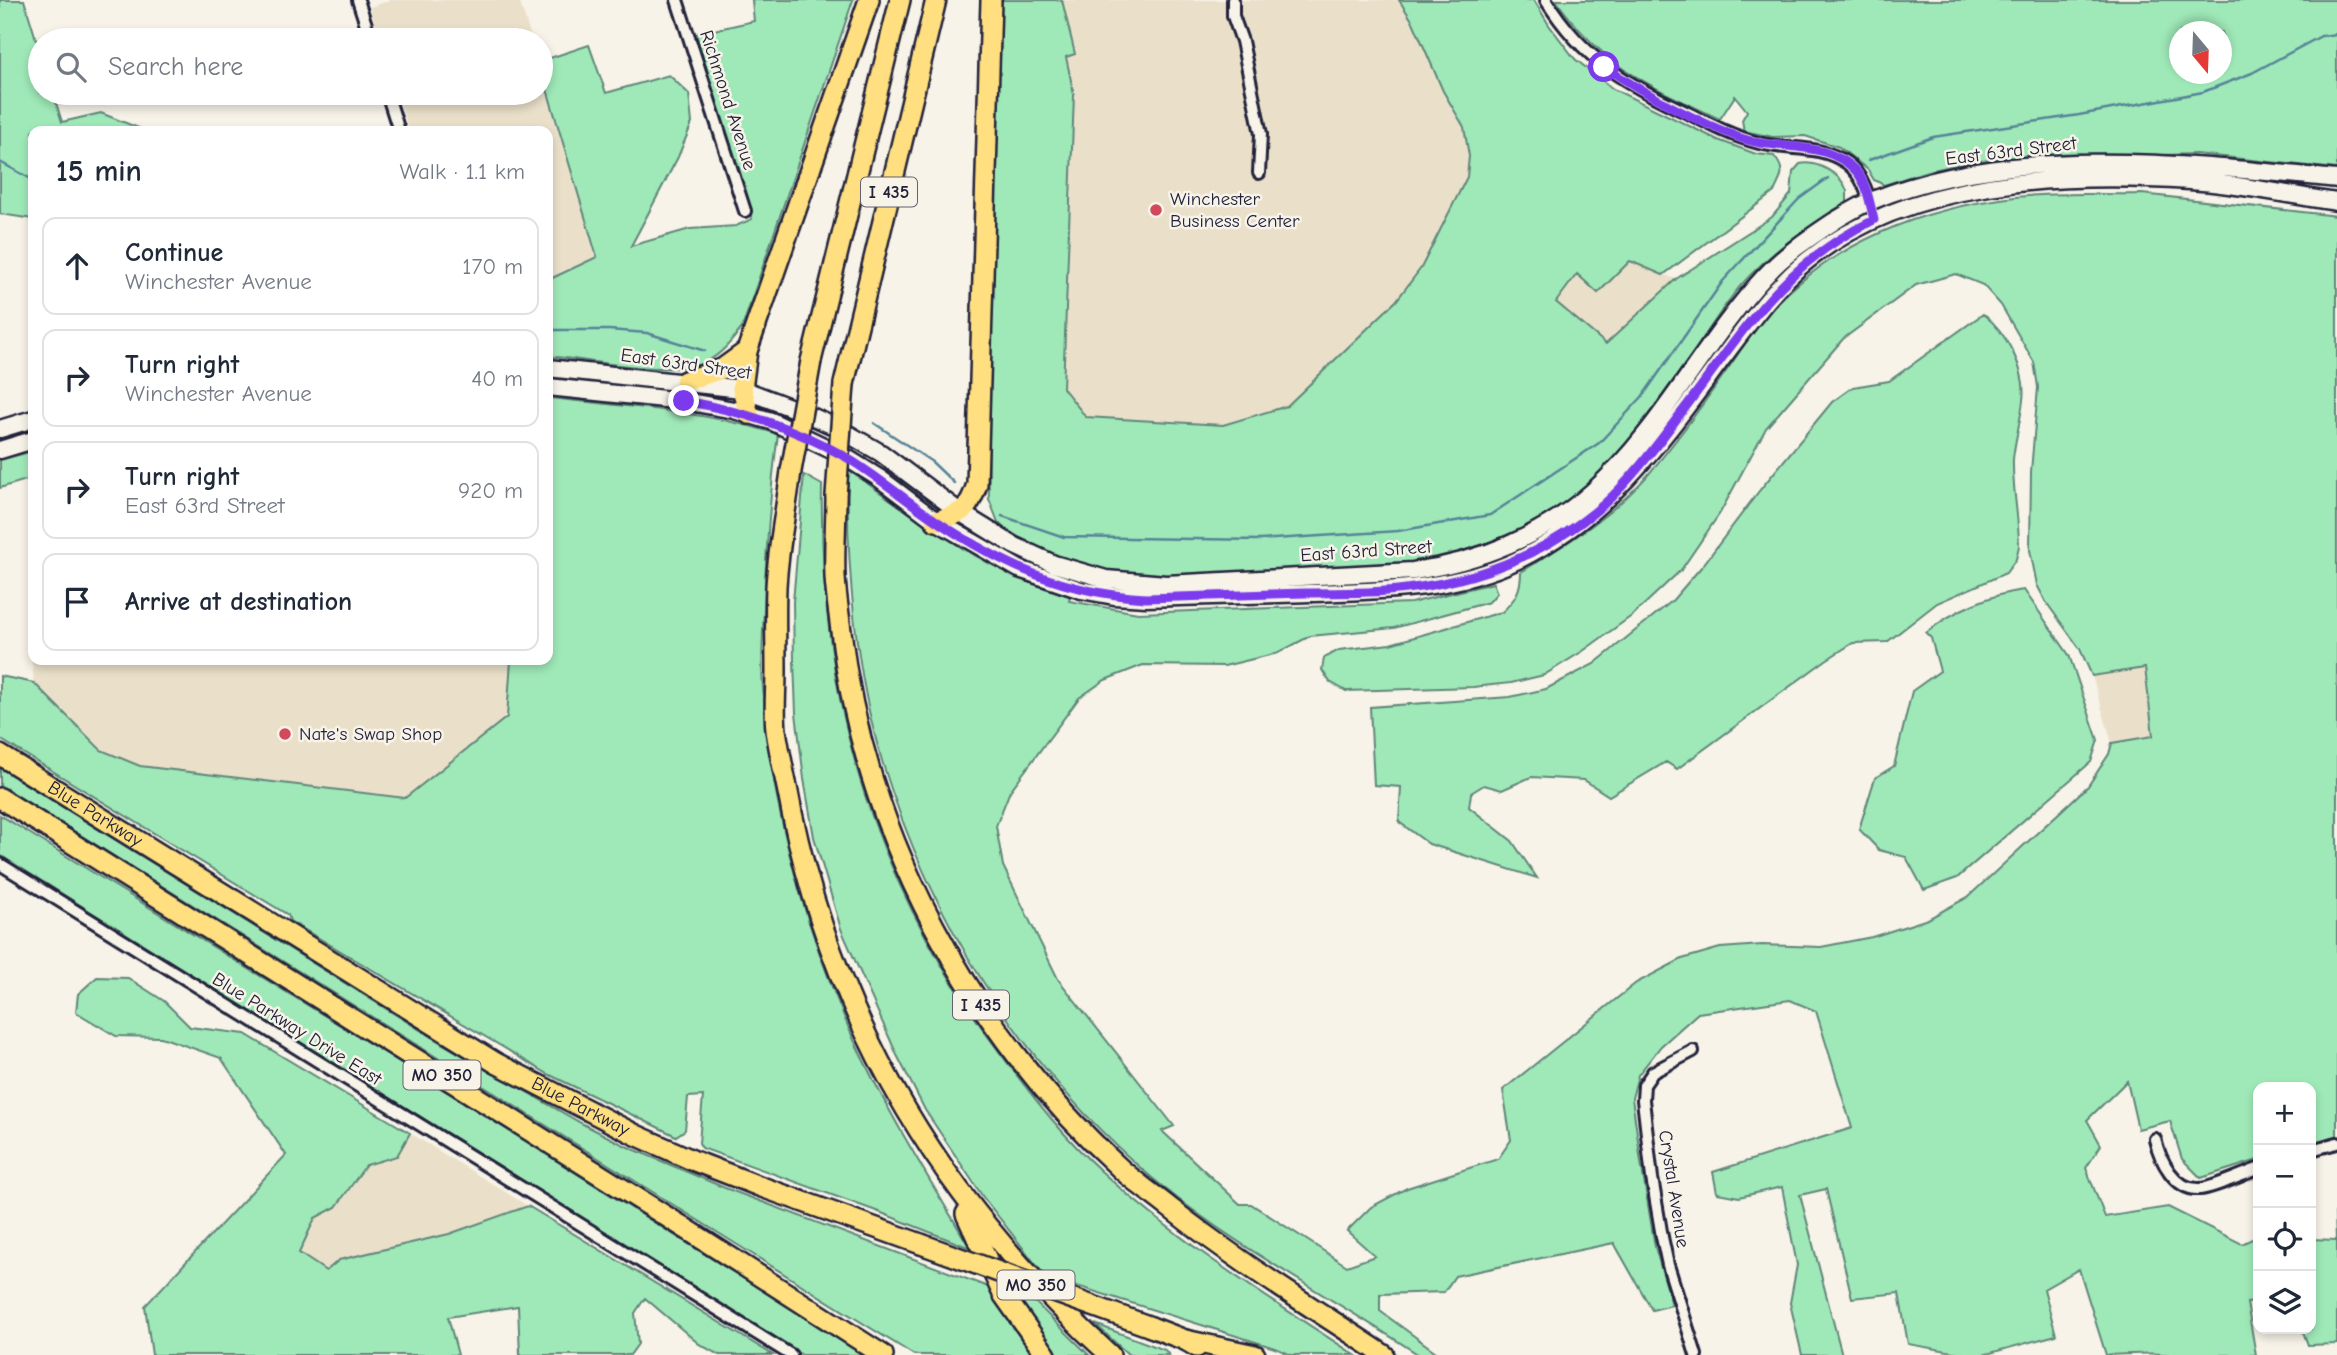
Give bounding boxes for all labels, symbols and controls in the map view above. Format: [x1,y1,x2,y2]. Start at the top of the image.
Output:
north arrow [2169,21,2232,84]
street label: Richmond Avenue [695,27,761,173]
search box [28,28,553,105]
icon: search [52,48,90,86]
route start [1588,51,1619,82]
text: Search here [108,52,243,82]
street label: East 63rd Street [1944,132,2078,170]
text: 15 min [56,154,142,189]
text: Walk · 1.1 km [400,158,525,185]
road number: I 435 [861,177,917,206]
place label: Winchester Business Center [1170,188,1300,232]
marker: Winchester Business Center [1148,202,1164,218]
text: Continue [125,238,223,268]
icon: ahead [58,247,96,285]
text: 170 m [462,253,523,280]
text: Winchester Avenue [125,268,312,295]
street label: East 63rd Street [619,344,753,384]
text: Turn right [125,350,239,380]
icon: right [58,359,96,397]
text: 40 m [471,365,523,392]
text: Winchester Avenue [125,380,312,407]
route end [668,385,699,416]
text: Turn right [125,462,239,492]
icon: right [58,471,96,509]
text: 920 m [458,477,523,504]
text: East 63rd Street [125,492,285,519]
street label: East 63rd Street [1299,535,1433,567]
icon: arrive [58,583,96,621]
text: Arrive at destination [125,587,352,617]
place label: Nate's Swap Shop [299,723,442,745]
marker: Nate's Swap Shop [277,726,293,742]
street label: Blue Parkway [44,776,147,852]
street label: Blue Parkway Drive East [208,968,386,1090]
road number: I 435 [953,990,1009,1020]
road number: MO 350 [404,1060,480,1090]
street label: Blue Parkway [528,1072,634,1141]
map controls [2253,1082,2316,1334]
button: + [2253,1082,2316,1145]
street label: Crystal Avenue [1654,1129,1694,1249]
button: − [2253,1145,2316,1208]
button: locate [2253,1208,2316,1271]
road number: MO 350 [998,1270,1074,1300]
button: layers [2253,1271,2316,1334]

